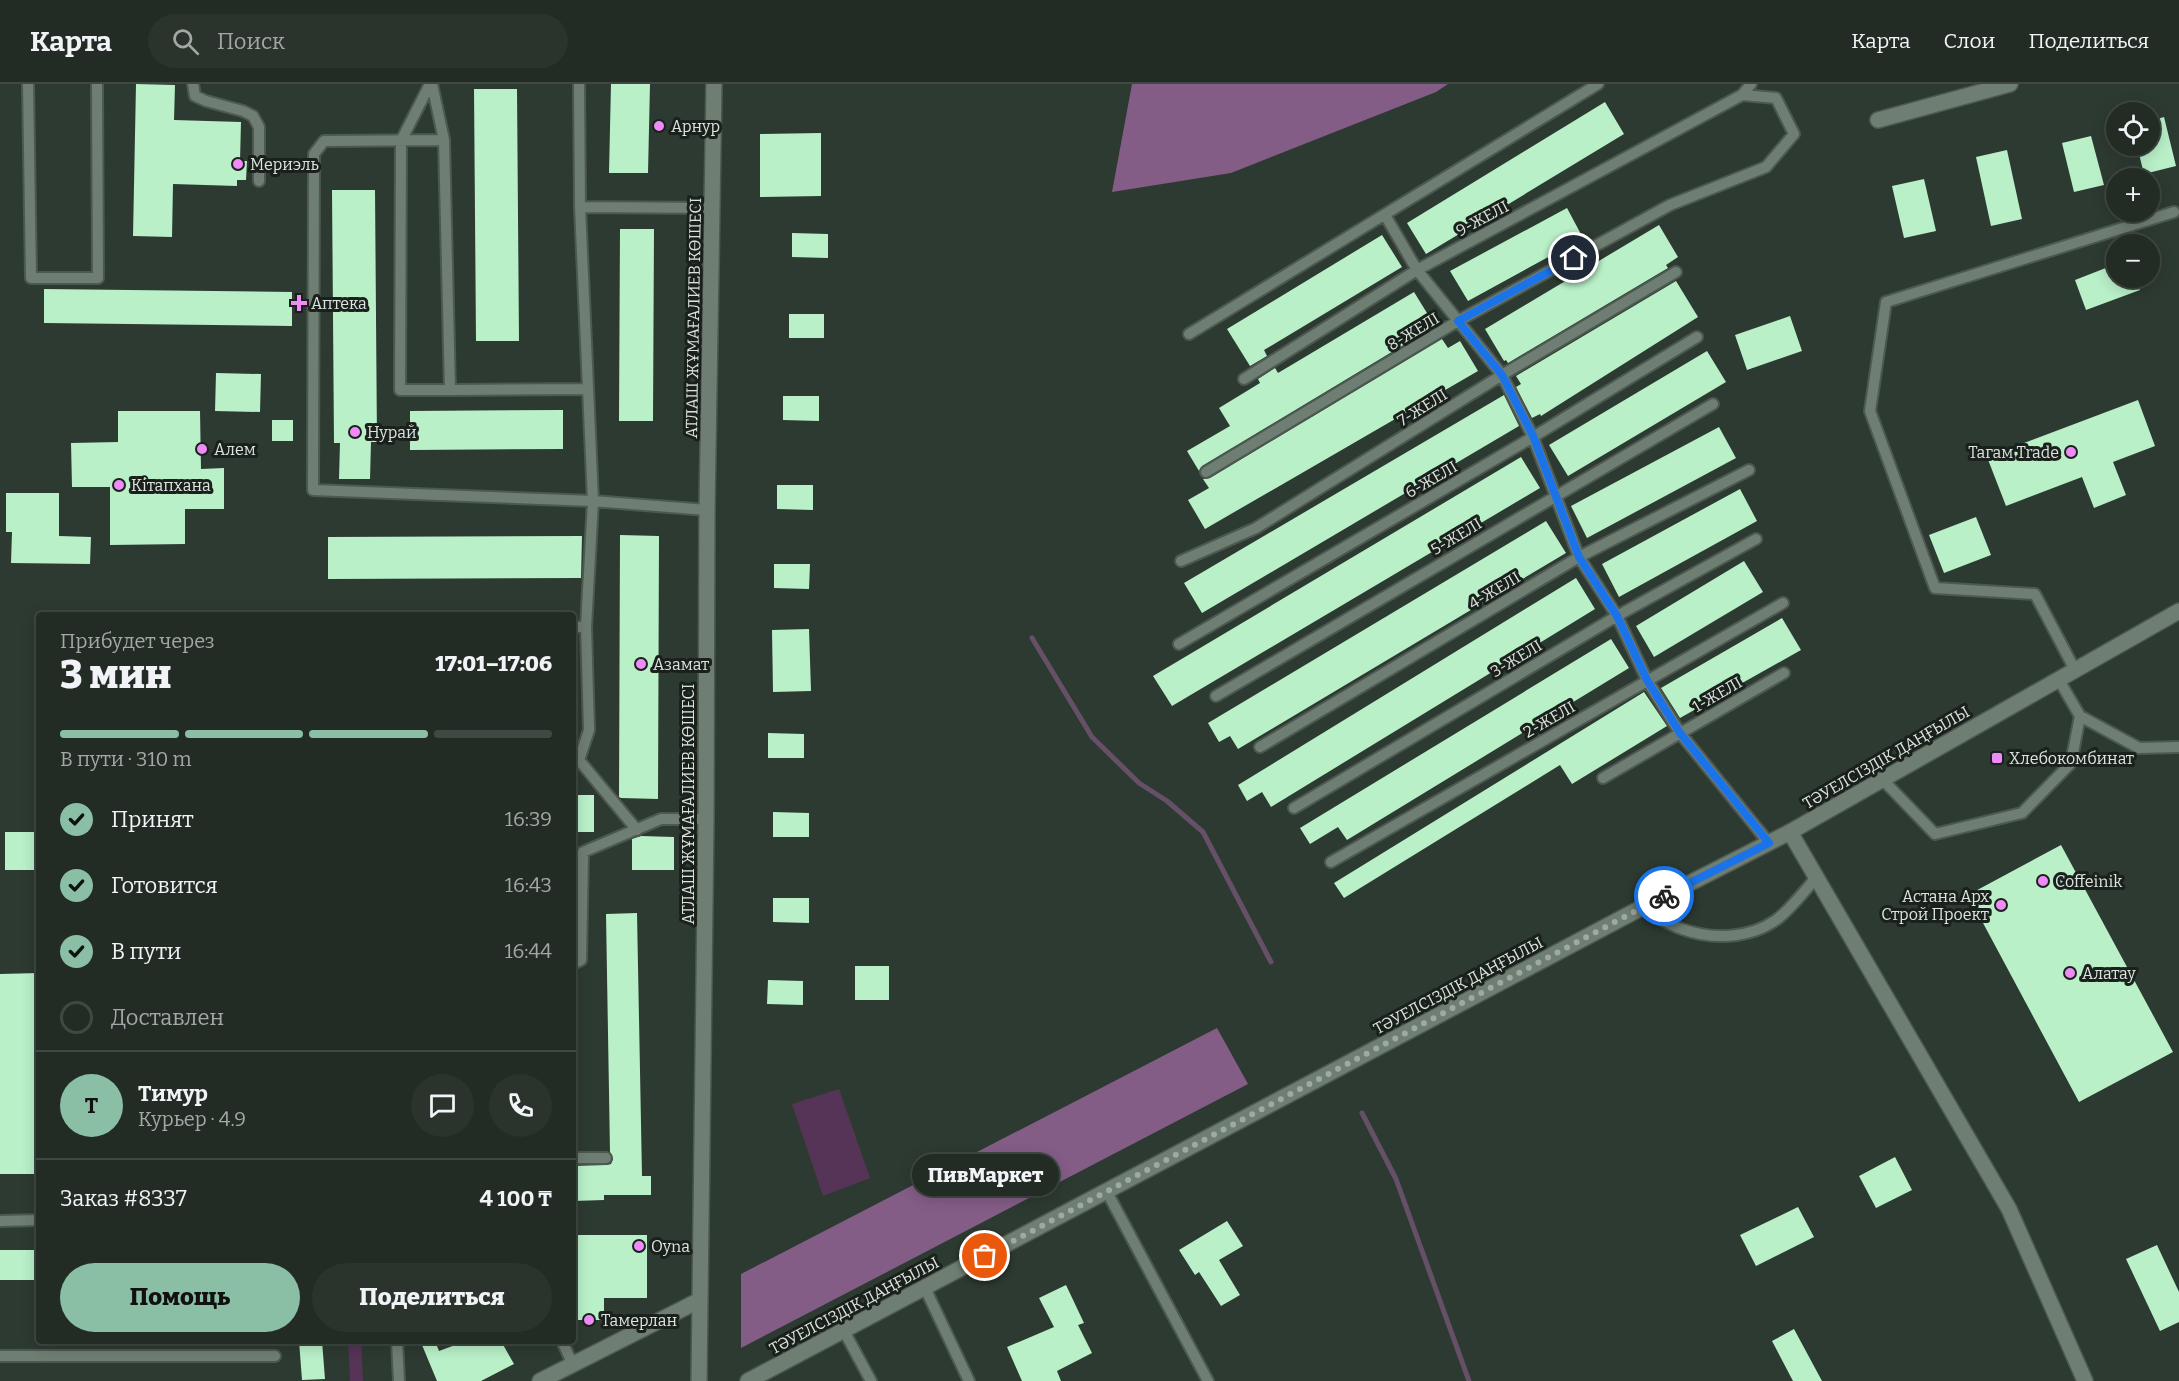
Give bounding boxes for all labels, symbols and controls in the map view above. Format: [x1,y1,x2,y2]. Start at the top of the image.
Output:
search box [148,14,568,68]
text: Карта [30,25,112,58]
icon: search [169,25,202,58]
text: Поиск [217,28,285,55]
text: Карта [1851,28,1910,54]
text: Слои [1943,28,1995,54]
text: Поделиться [2028,28,2149,54]
map controls [2106,102,2160,288]
button: locate [2106,102,2160,156]
place label: Арнур [671,117,720,136]
marker: Арнур [652,119,666,133]
place label: Мериэль [250,155,319,174]
marker: Мериэль [231,157,245,171]
button: + [2106,168,2160,222]
street label: АТЛАШ ЖҰМАҒАЛИЕВ КӨШЕСІ [682,197,705,439]
street label: 9-ЖЕЛІ [1453,197,1512,240]
pin [1548,232,1599,283]
button: − [2106,234,2160,288]
icon: home [1557,241,1590,274]
place label: Аптека [311,294,367,313]
marker: Аптека [292,296,306,310]
street label: 8-ЖЕЛІ [1384,309,1443,354]
street label: 7-ЖЕЛІ [1394,385,1451,430]
place label: Нурай [367,423,417,442]
marker: Нурай [348,425,362,439]
place label: Алем [214,440,256,459]
marker: Алем [195,442,209,456]
place label: Тагам Trade [1968,443,2059,462]
marker: Тагам Trade [2064,445,2078,459]
street label: 6-ЖЕЛІ [1402,457,1461,502]
place label: Кітапxана [131,476,211,495]
marker: Кітапxана [112,478,126,492]
street label: 5-ЖЕЛІ [1427,514,1485,559]
street label: 4-ЖЕЛІ [1465,568,1524,613]
text: Прибудет через [60,629,215,653]
street label: 3-ЖЕЛІ [1487,636,1545,681]
text: 17:01–17:06 [435,650,552,677]
text: 3 мин [60,652,171,698]
place label: Азамат [653,655,709,674]
marker: Азамат [634,657,648,671]
street label: 1-ЖЕЛІ [1689,673,1745,716]
street label: АТЛАШ ЖҰМАҒАЛИЕВ КӨШЕСІ [679,684,698,924]
street label: 2-ЖЕЛІ [1520,697,1578,742]
street label: ТӘУЕЛСІЗДІК ДАҢҒЫЛЫ [1800,702,1973,813]
text: В пути · 310 m [60,747,192,771]
place label: Хлебокомбинат [2009,749,2134,768]
marker: Хлебокомбинат [1990,751,2004,765]
icon: check [60,803,93,836]
text: Принят [111,806,194,833]
text: 16:39 [505,807,552,831]
courier [1634,866,1694,926]
icon: check [60,869,93,902]
text: Готовится [111,872,218,899]
place label: Coffeinik [2055,872,2122,891]
text: 16:43 [505,873,552,897]
marker: Coffeinik [2036,874,2050,888]
icon: bike [1648,880,1681,913]
place label: Астана Арх Строй Проект [1881,887,1989,924]
marker: Астана Арх Строй Проект [1994,898,2008,912]
street label: ТӘУЕЛСІЗДІК ДАҢҒЫЛЫ [1370,933,1546,1038]
icon: check [60,935,93,968]
text: В пути [111,938,181,965]
text: 16:44 [504,939,552,963]
place label: Алатау [2082,964,2136,983]
marker: Алатау [2063,966,2077,980]
text: Доставлен [111,1004,224,1031]
button: chat [411,1074,474,1137]
button: phone [489,1074,552,1137]
text: Тимур [138,1080,208,1107]
text: Т [85,1092,98,1119]
text: Курьер · 4.9 [138,1107,246,1131]
callout: ПивМаркет [912,1154,1058,1196]
text: ПивМаркет [928,1163,1043,1187]
text: Заказ #8337 [60,1185,187,1212]
text: 4 100 ₸ [480,1185,552,1212]
pin [959,1230,1010,1281]
place label: Oyna [651,1237,690,1256]
marker: Oyna [632,1239,646,1253]
icon: bag [968,1239,1001,1272]
street label: ТӘУЕЛСІЗДІК ДАҢҒЫЛЫ [766,1253,942,1358]
button: Помощь [60,1263,300,1332]
button: Поделиться [312,1263,552,1332]
place label: Тамерлан [601,1311,677,1330]
marker: Тамерлан [582,1313,596,1327]

